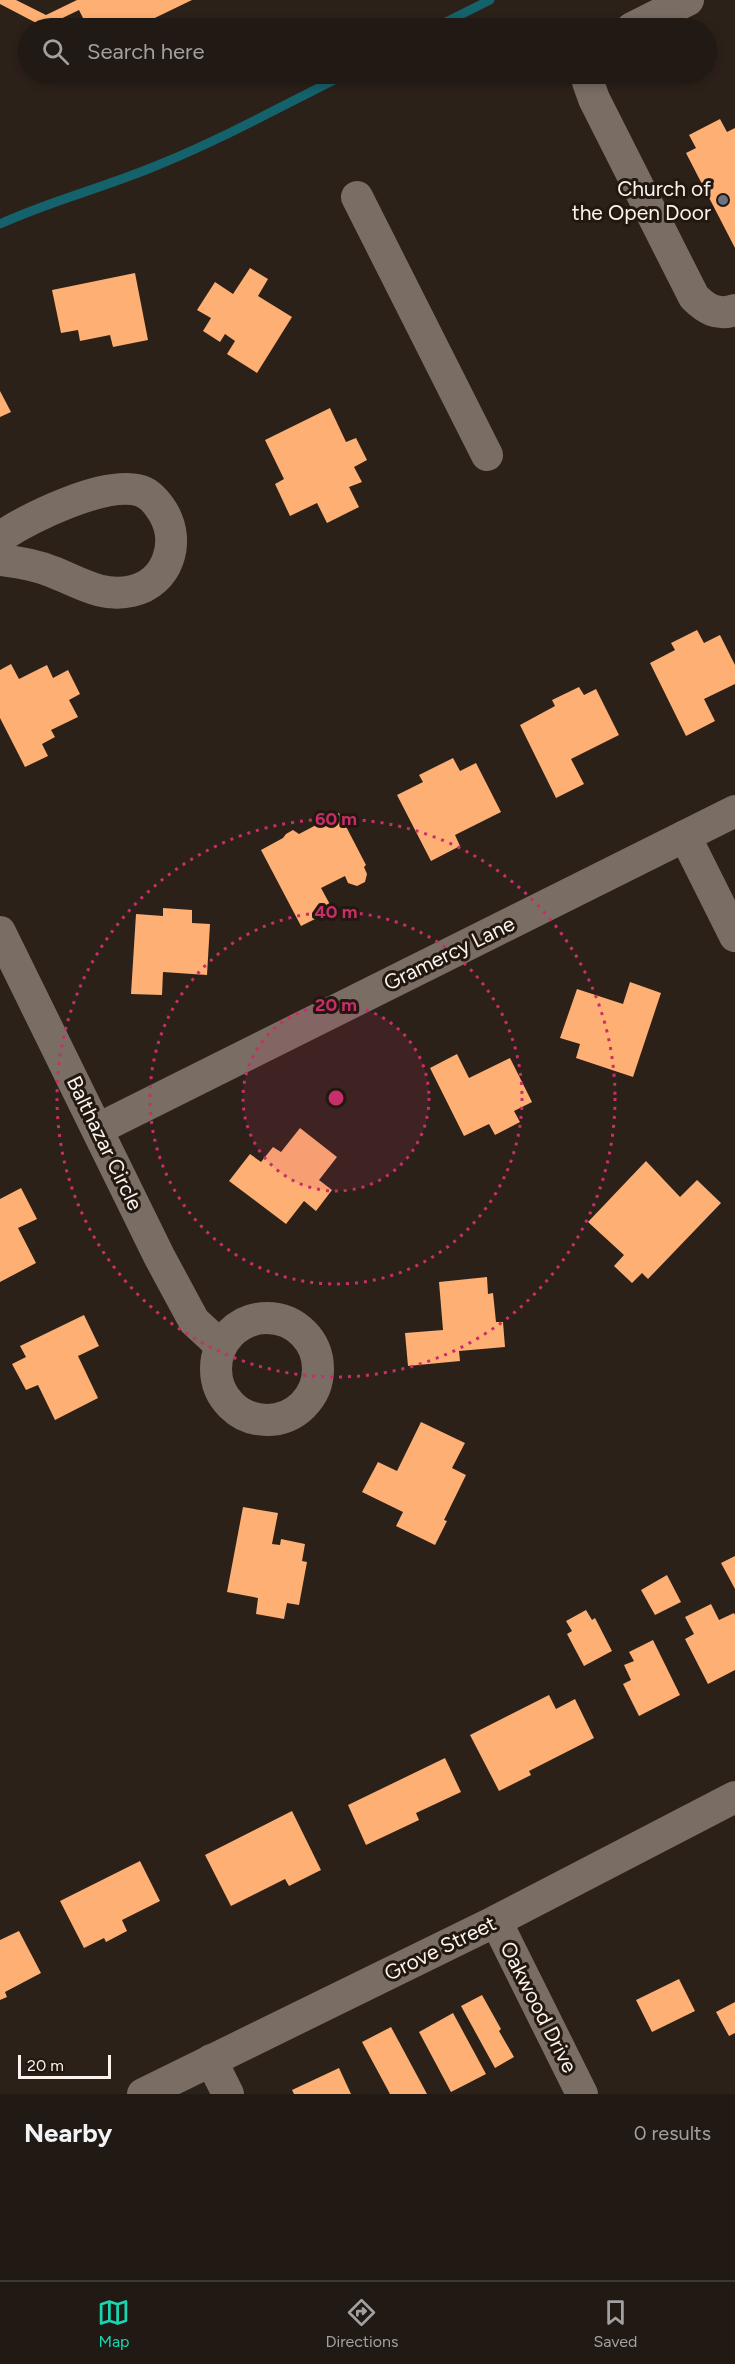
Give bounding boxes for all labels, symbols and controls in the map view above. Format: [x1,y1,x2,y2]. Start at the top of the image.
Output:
search box [18,18,717,84]
icon: search [39,35,72,68]
text: Search here [87,38,205,65]
place label: Church of the Open Door [572,176,711,225]
marker: Church of the Open Door [716,193,730,207]
text: 60 m [315,808,357,830]
text: 40 m [314,901,358,923]
street label: Gramercy Lane [380,911,518,995]
text: 20 m [315,994,357,1016]
street label: Balthazar Circle [62,1072,148,1214]
centre of rings [326,1088,346,1108]
street label: Grove Street [380,1910,500,1986]
street label: Oakwood Drive [495,1937,583,2077]
scale bar [18,2052,111,2080]
text: 20 m [27,2056,64,2075]
text: Nearby [24,2117,112,2149]
text: 0 results [634,2121,711,2145]
tab: Map [97,2296,130,2351]
tab: Directions [325,2296,398,2351]
tab: Saved [593,2296,638,2351]

